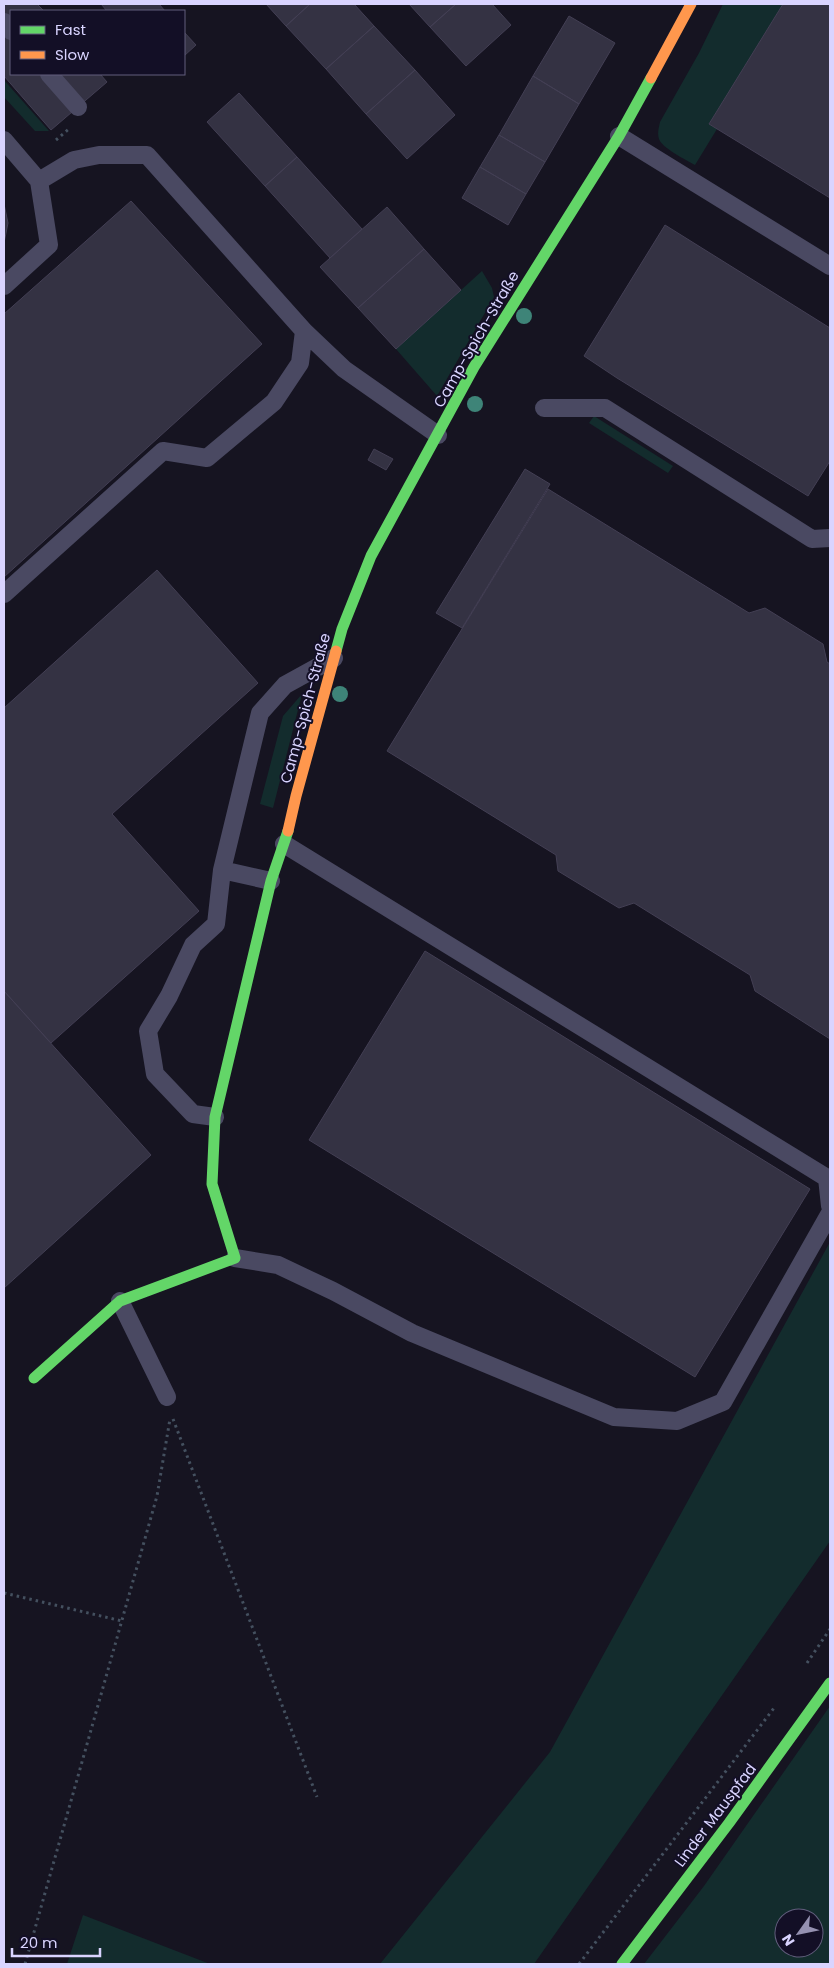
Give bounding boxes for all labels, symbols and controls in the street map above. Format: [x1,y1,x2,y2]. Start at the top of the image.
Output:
legend [10,10,185,75]
text: Fast [55,19,86,40]
text: Slow [55,44,90,65]
street label: Camp-Spich-Straße [428,267,524,411]
street label: Camp-Spich-Straße [275,631,335,785]
street label: Linder Mauspfad [669,1759,761,1871]
north arrow [774,1908,824,1958]
scale bar [12,1926,100,1958]
text: N [777,1930,799,1950]
text: 20 m [20,1932,58,1953]

